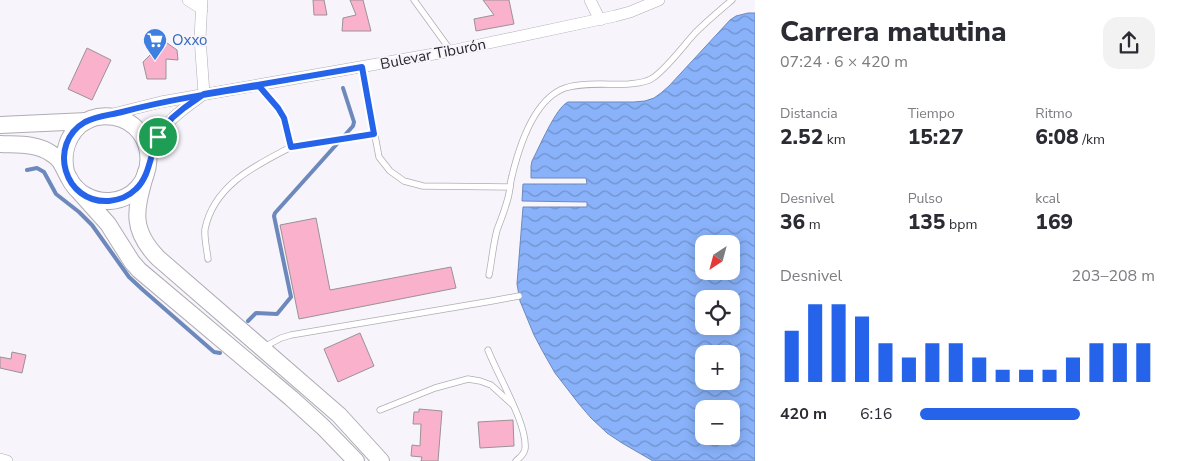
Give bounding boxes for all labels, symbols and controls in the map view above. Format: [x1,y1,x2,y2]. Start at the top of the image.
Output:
text: Carrera matutina [780,13,1007,51]
button: share [1103,17,1155,69]
supermarket icon: Oxxo [142,27,168,61]
place label: Oxxo [172,30,207,50]
street label: Bulevar Tiburón [378,34,488,74]
text: 07:24 · 6 × 420 m [780,51,908,73]
text: Distancia [780,104,838,123]
text: Tiempo [908,104,955,123]
text: Ritmo [1035,104,1073,123]
pin [137,116,179,158]
icon: arrive [144,123,172,151]
text: 2.52 [780,123,823,151]
text: 15:27 [908,123,964,151]
text: 6:08 [1035,123,1079,151]
text: km [823,130,846,149]
text: /km [1079,130,1105,149]
text: Desnivel [780,189,834,208]
text: Pulso [908,189,943,208]
text: kcal [1035,189,1060,208]
text: 36 [780,208,805,236]
text: 135 [908,208,945,236]
text: 169 [1035,208,1073,236]
text: m [805,215,821,234]
text: bpm [945,215,977,234]
north arrow [695,235,740,280]
map controls [695,235,740,445]
text: Desnivel [780,265,842,287]
text: 203–208 m [1072,265,1155,287]
button: locate [695,290,740,335]
button: + [695,345,740,390]
button: − [695,400,740,445]
text: 420 m [780,403,827,425]
text: 6:16 [860,403,892,425]

